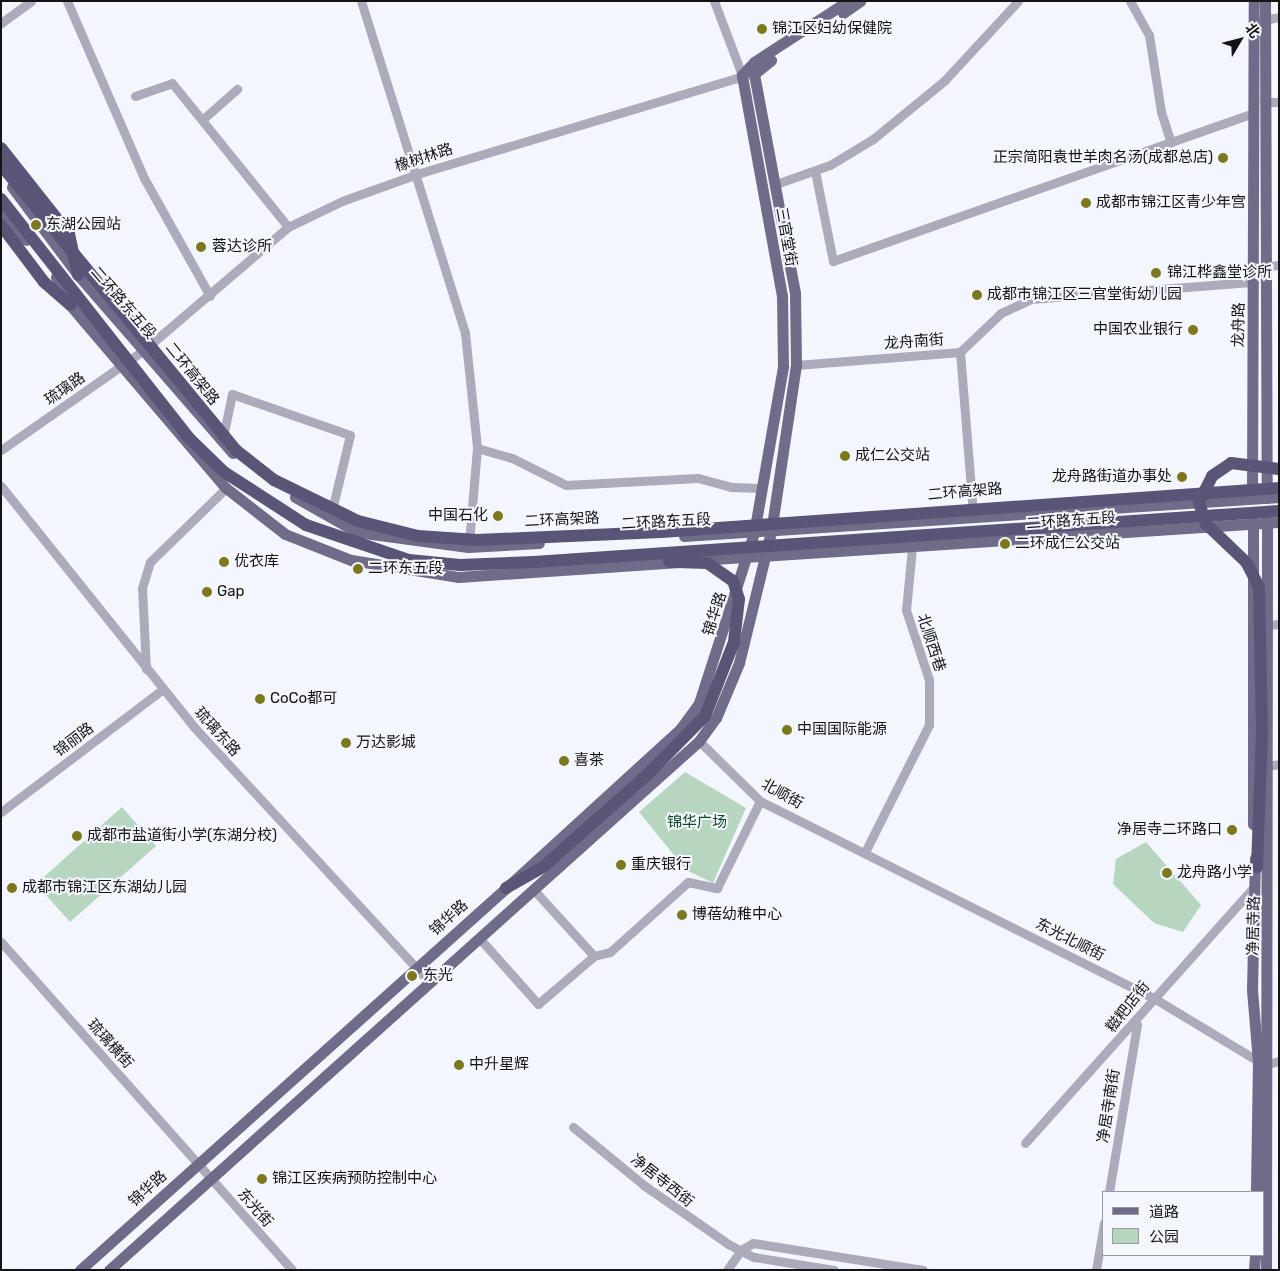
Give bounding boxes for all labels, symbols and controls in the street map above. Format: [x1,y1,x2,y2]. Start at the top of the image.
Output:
north arrow [1215,15,1265,65]
place label: 锦江区妇幼保健院 [772,20,892,38]
text: 北 [1241,20,1263,41]
marker: 锦江区妇幼保健院 [756,23,768,35]
street label: 橡树林路 [393,140,455,176]
place label: 正宗简阳袁世羊肉名汤(成都总店) [993,149,1213,167]
marker: 正宗简阳袁世羊肉名汤(成都总店) [1217,152,1229,164]
place label: 成都市锦江区青少年宫 [1096,194,1246,212]
marker: 成都市锦江区青少年宫 [1080,197,1092,209]
street label: 三官堂街 [772,206,800,268]
place label: 东湖公园站 [46,216,121,234]
marker: 东湖公园站 [30,219,42,231]
place label: 蓉达诊所 [212,238,272,256]
marker: 蓉达诊所 [194,240,208,254]
street label: 二环路东五段 [87,263,159,343]
place label: 锦江桦鑫堂诊所 [1167,264,1272,282]
marker: 锦江桦鑫堂诊所 [1149,266,1163,280]
place label: 成都市锦江区三官堂街幼儿园 [987,286,1182,304]
marker: 成都市锦江区三官堂街幼儿园 [971,289,983,301]
street label: 龙舟路 [1230,302,1248,348]
place label: 中国农业银行 [1093,321,1183,339]
marker: 中国农业银行 [1187,324,1199,336]
street label: 龙舟南街 [883,331,945,353]
street label: 二环高架路 [161,339,223,409]
street label: 琉璃路 [41,369,89,409]
place label: 成仁公交站 [855,447,930,465]
marker: 成仁公交站 [839,450,851,462]
place label: 龙舟路街道办事处 [1052,468,1172,486]
marker: 龙舟路街道办事处 [1176,471,1188,483]
street label: 二环高架路 [927,480,1003,504]
place label: 中国石化 [428,507,488,525]
street label: 二环高架路 [524,509,600,531]
street label: 二环路东五段 [1025,509,1117,533]
marker: 中国石化 [492,510,504,522]
street label: 二环路东五段 [621,511,711,533]
place label: 二环成仁公交站 [1015,535,1120,553]
marker: 二环成仁公交站 [999,538,1011,550]
place label: 优衣库 [234,553,279,571]
marker: 优衣库 [218,556,230,568]
place label: 二环东五段 [368,560,443,578]
marker: 二环东五段 [352,563,364,575]
place label: Gap [217,583,244,601]
marker: Gap [201,586,213,598]
street label: 锦华路 [699,590,731,638]
street label: 北顺西巷 [913,612,949,674]
place label: CoCo都可 [270,690,337,708]
marker: CoCo都可 [254,693,266,705]
street label: 琉璃东路 [190,704,244,760]
street label: 锦丽路 [51,719,97,761]
place label: 中国国际能源 [797,721,887,739]
marker: 中国国际能源 [781,724,793,736]
place label: 万达影城 [356,734,416,752]
marker: 万达影城 [340,737,352,749]
place label: 喜茶 [574,752,604,770]
marker: 喜茶 [558,755,570,767]
street label: 北顺街 [758,775,806,813]
park label: 锦华广场 [667,814,727,832]
place label: 净居寺二环路口 [1117,821,1222,839]
marker: 净居寺二环路口 [1226,824,1238,836]
place label: 成都市盐道街小学(东湖分校) [87,827,277,845]
marker: 成都市盐道街小学(东湖分校) [71,830,83,842]
place label: 重庆银行 [631,856,691,874]
marker: 重庆银行 [615,859,627,871]
place label: 龙舟路小学 [1177,864,1252,882]
marker: 龙舟路小学 [1161,867,1173,879]
place label: 成都市锦江区东湖幼儿园 [22,879,187,897]
marker: 成都市锦江区东湖幼儿园 [6,882,18,894]
street label: 锦华路 [426,896,472,940]
street label: 净居寺路 [1244,896,1264,956]
place label: 博蓓幼稚中心 [692,906,782,924]
marker: 博蓓幼稚中心 [676,909,688,921]
street label: 东光北顺街 [1033,915,1107,965]
place label: 东光 [423,967,453,985]
marker: 东光 [405,969,419,983]
street label: 糍粑店街 [1102,978,1154,1036]
street label: 琉璃横街 [83,1016,137,1072]
place label: 中升星辉 [469,1056,529,1074]
marker: 中升星辉 [453,1059,465,1071]
street label: 净居寺南街 [1094,1068,1124,1144]
street label: 净居寺西街 [627,1151,697,1211]
street label: 锦华路 [125,1167,171,1211]
place label: 锦江区疾病预防控制中心 [272,1170,437,1188]
marker: 锦江区疾病预防控制中心 [256,1173,268,1185]
street label: 东光街 [233,1185,277,1231]
legend [1102,1191,1265,1256]
text: 道路 [1149,1203,1179,1221]
text: 公园 [1149,1228,1179,1246]

